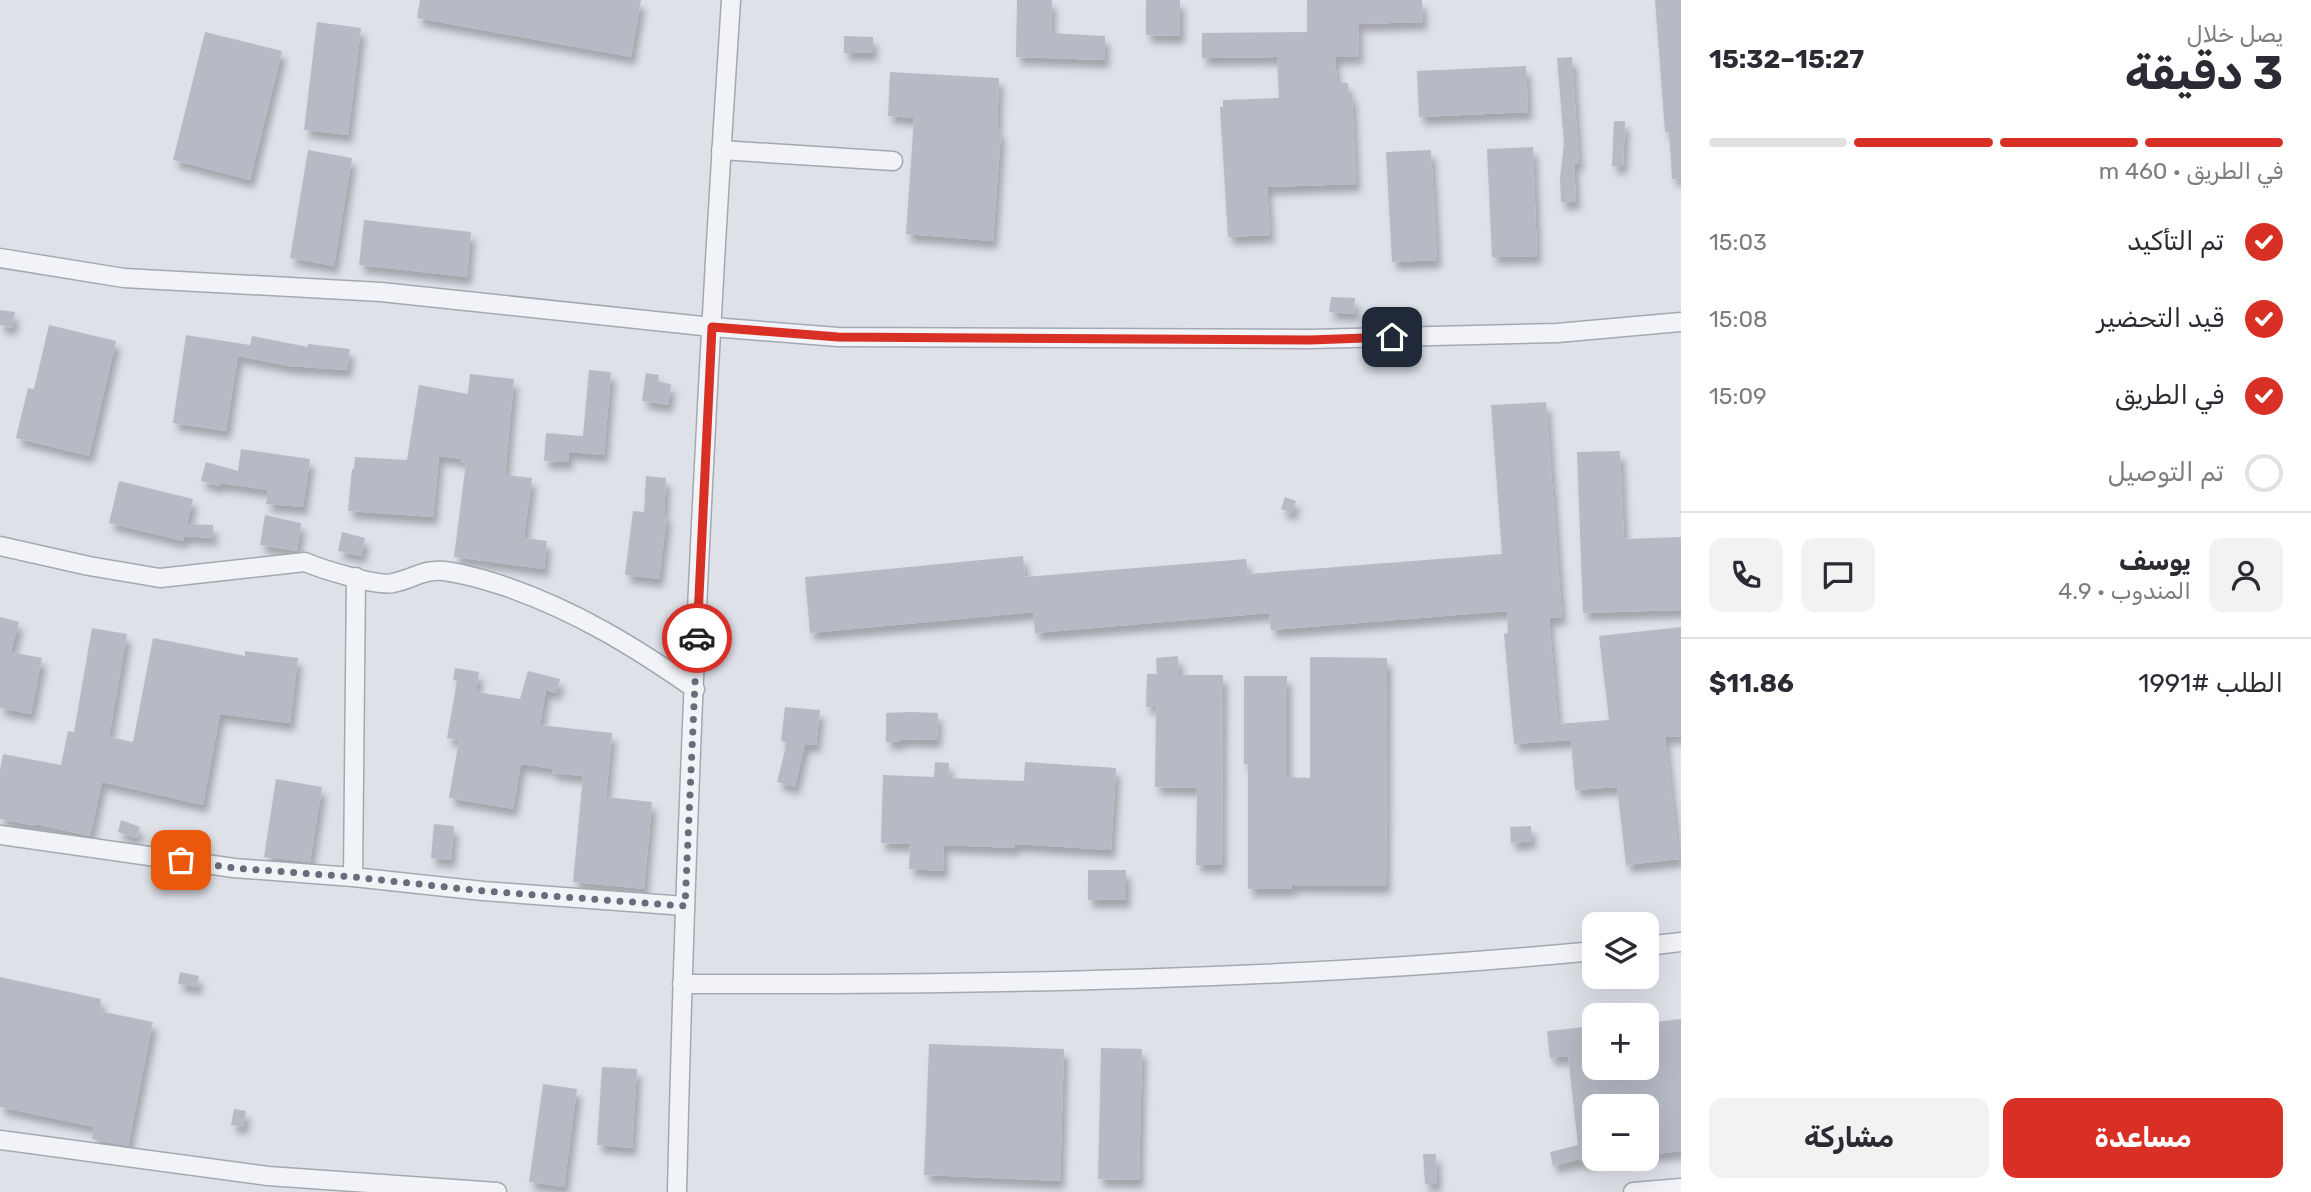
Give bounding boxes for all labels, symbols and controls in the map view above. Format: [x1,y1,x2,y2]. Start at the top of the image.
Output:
text: يصل خلال [2187,20,2283,48]
text: 15:27–15:32 [1709,44,1864,75]
text: 3 دقيقة [2125,46,2283,101]
text: في الطريق · 460 m [2099,157,2283,185]
icon: check [2245,223,2283,261]
text: تم التأكيد [2127,226,2224,257]
text: 15:03 [1709,228,1767,256]
icon: check [2245,300,2283,338]
text: قيد التحضير [2097,303,2224,334]
text: 15:08 [1709,305,1768,333]
pin [1362,307,1422,367]
icon: home [1373,318,1411,356]
icon: check [2245,377,2283,415]
text: في الطريق [2115,380,2224,411]
text: 15:09 [1709,382,1767,410]
text: تم التوصيل [2107,457,2224,488]
button: phone [1709,538,1783,612]
button: chat [1801,538,1875,612]
button: person [2209,538,2283,612]
text: يوسف [2119,546,2191,577]
text: المندوب · 4.9 [2058,577,2191,605]
courier [662,603,732,673]
icon: car [678,619,716,657]
text: $11.86 [1709,668,1794,699]
text: الطلب #1991 [2138,668,2283,699]
pin [151,830,211,890]
icon: bag [162,841,200,879]
map controls [1582,912,1659,1171]
button: layers [1582,912,1659,989]
button: + [1582,1003,1659,1080]
button: − [1582,1094,1659,1171]
button: مشاركة [1709,1098,1989,1178]
button: مساعدة [2003,1098,2283,1178]

